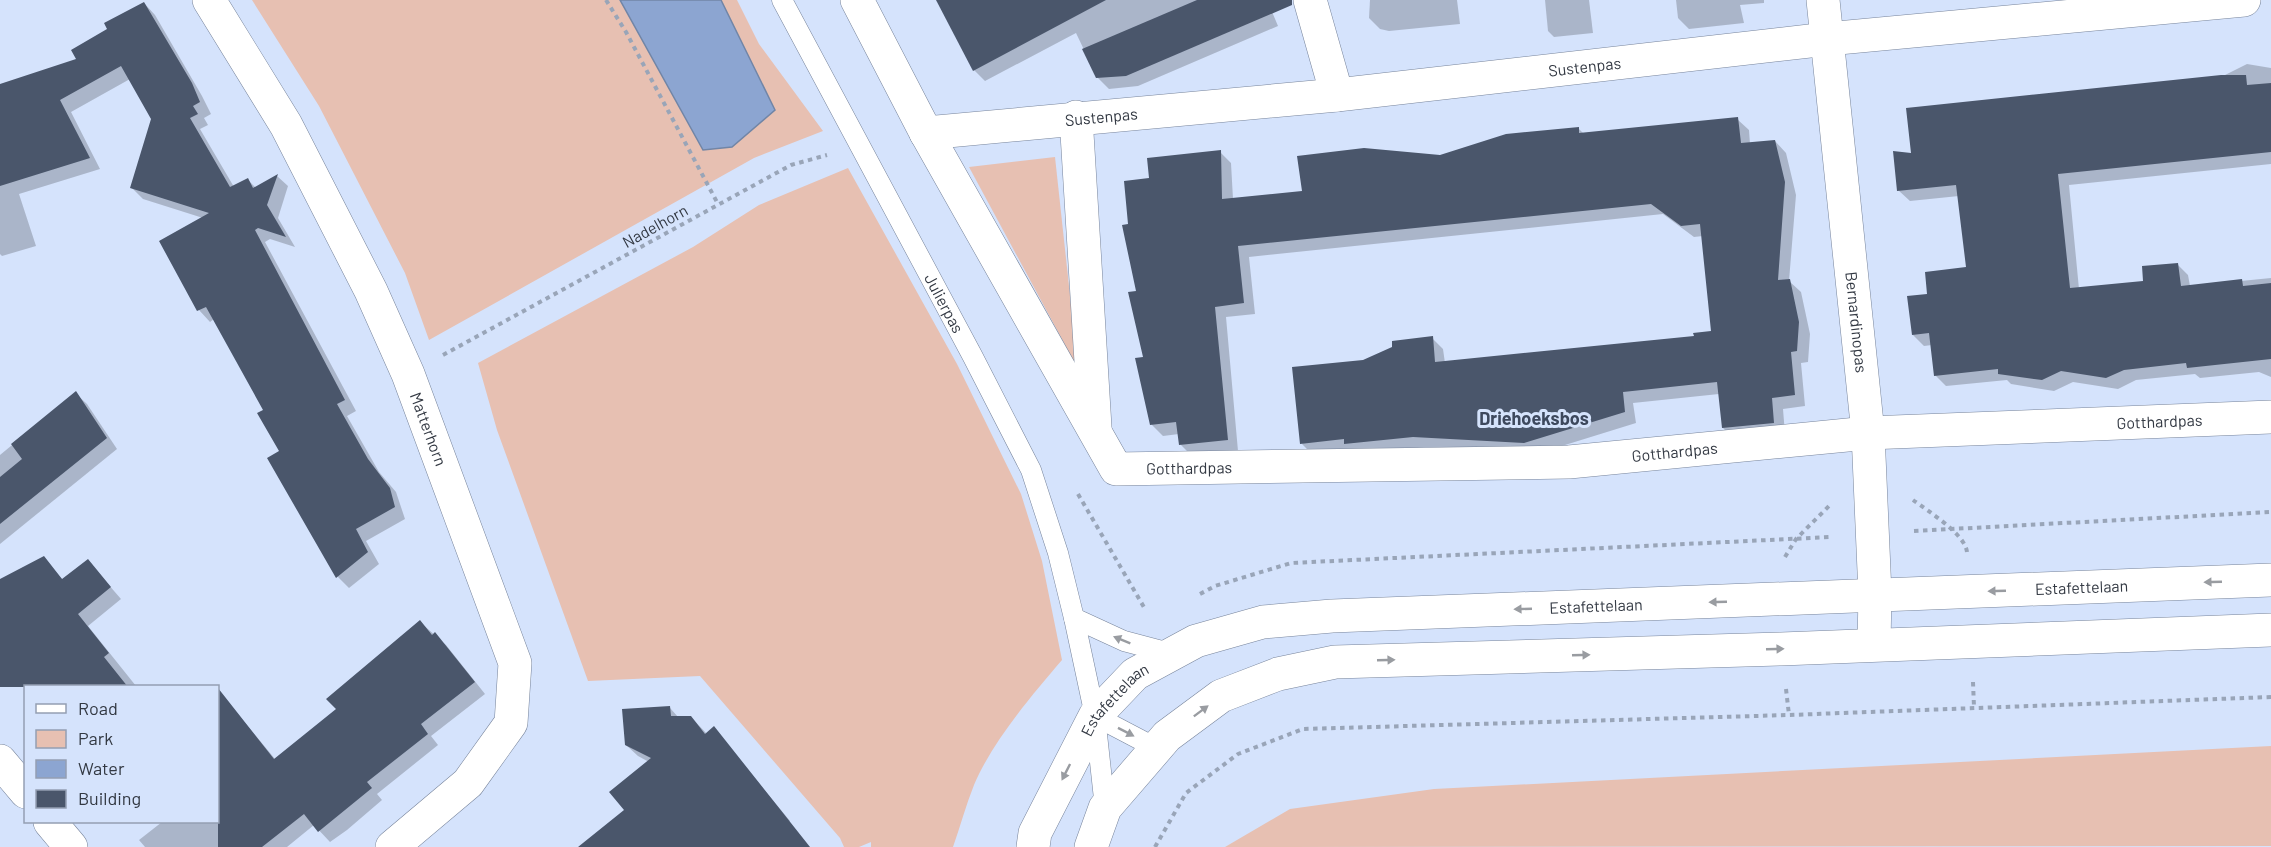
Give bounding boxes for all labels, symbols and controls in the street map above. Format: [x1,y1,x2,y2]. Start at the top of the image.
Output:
street label: Sustenpas [1547,53,1622,80]
street label: Sustenpas [1064,103,1138,129]
street label: Nadelhorn [619,200,691,251]
street label: Julierpas [921,270,968,336]
street label: Bernardinopas [1842,271,1872,374]
street label: Matterhorn [407,390,451,468]
district label: Driehoeksbos [1479,407,1589,429]
street label: Gotthardpas [2116,410,2203,432]
street label: Gotthardpas [1631,438,1718,465]
street label: Gotthardpas [1146,457,1232,478]
street label: Estafettelaan [2035,575,2129,598]
one-way arrow [2203,578,2222,587]
one-way arrow [1987,586,2006,595]
street label: Estafettelaan [1549,594,1643,617]
one-way arrow [1708,597,1727,606]
one-way arrow [1514,604,1533,613]
one-way arrow [1113,635,1131,644]
one-way arrow [1766,645,1785,654]
one-way arrow [1571,650,1590,659]
one-way arrow [1376,656,1395,665]
street label: Estafettelaan [1076,659,1152,739]
legend [24,685,219,823]
text: Road [78,697,118,719]
one-way arrow [1193,704,1209,717]
text: Park [78,727,113,749]
one-way arrow [1117,728,1134,737]
text: Water [78,757,125,779]
one-way arrow [1062,763,1071,780]
text: Building [78,787,141,809]

